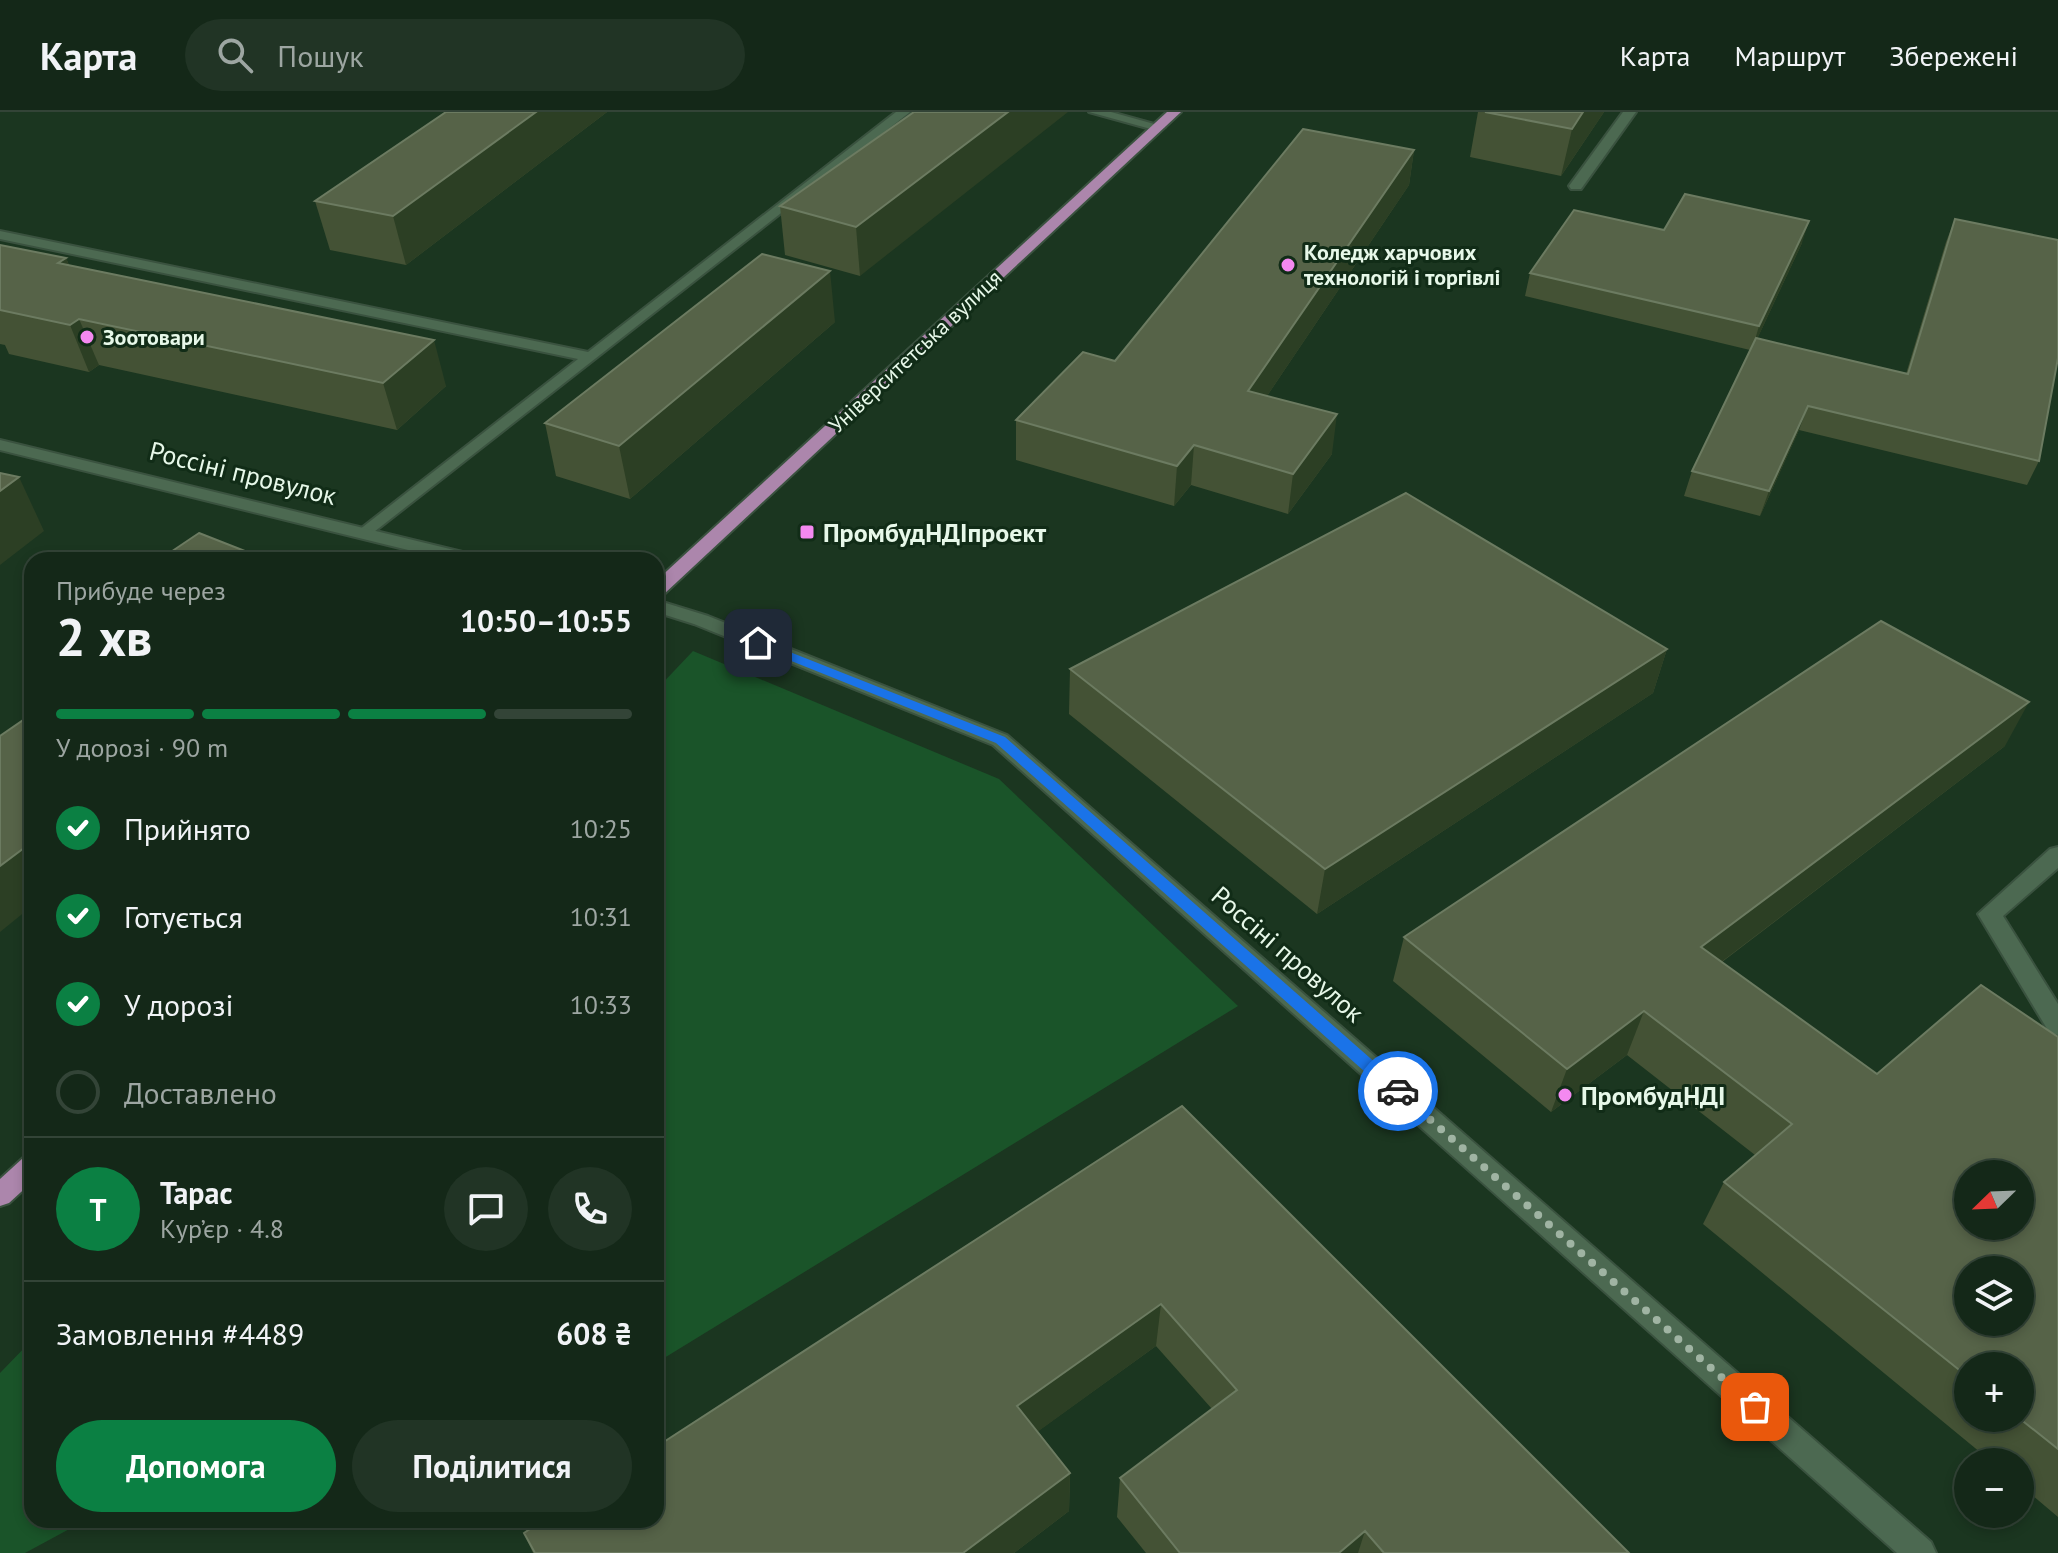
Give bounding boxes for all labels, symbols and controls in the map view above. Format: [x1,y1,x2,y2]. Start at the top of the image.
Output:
search box [185,19,745,91]
text: Карта [40,31,137,80]
icon: search [213,33,257,77]
text: Пошук [277,36,364,75]
text: Карта [1620,37,1691,74]
text: Маршрут [1735,37,1845,74]
text: Збережені [1889,37,2018,74]
place label: Коледж харчових технологій і торгівлі [1304,238,1500,291]
marker: Коледж харчових технологій і торгівлі [1279,256,1297,274]
street label: Університетська вулиця [823,263,1007,439]
place label: Зоотовари [103,323,205,351]
marker: Зоотовари [78,328,96,346]
street label: Россіні провулок [146,434,340,512]
place label: ПромбудНДІпроект [823,516,1046,549]
marker: ПромбудНДІпроект [798,523,816,541]
text: Прибуде через [56,574,226,607]
text: 10:50–10:55 [460,601,632,640]
text: 2 хв [56,603,152,670]
pin [724,609,792,677]
icon: home [736,621,780,665]
text: У дорозі · 90 m [56,731,228,764]
icon: check [56,806,100,850]
text: Прийнято [124,809,251,848]
text: 10:25 [570,812,632,845]
street label: Россіні провулок [1205,879,1371,1030]
icon: check [56,894,100,938]
text: Готується [124,897,243,936]
text: 10:31 [570,900,632,933]
icon: check [56,982,100,1026]
text: У дорозі [124,985,234,1024]
text: 10:33 [570,988,632,1021]
courier [1358,1051,1438,1131]
icon: car [1376,1069,1420,1113]
text: Доставлено [124,1073,277,1112]
place label: ПромбудНДІ [1581,1079,1725,1112]
marker: ПромбудНДІ [1556,1086,1574,1104]
north arrow [1954,1160,2034,1240]
map controls [1954,1160,2034,1528]
button: chat [444,1167,528,1251]
button: phone [548,1167,632,1251]
text: Тарас [160,1173,232,1212]
text: Т [89,1190,107,1229]
text: Кур’єр · 4.8 [160,1212,284,1245]
button: layers [1954,1256,2034,1336]
text: Замовлення #4489 [56,1314,304,1353]
text: 608 ₴ [556,1314,632,1353]
button: + [1954,1352,2034,1432]
pin [1721,1373,1789,1441]
icon: bag [1733,1385,1777,1429]
button: Допомога [56,1420,336,1512]
button: Поділитися [352,1420,632,1512]
button: − [1954,1448,2034,1528]

